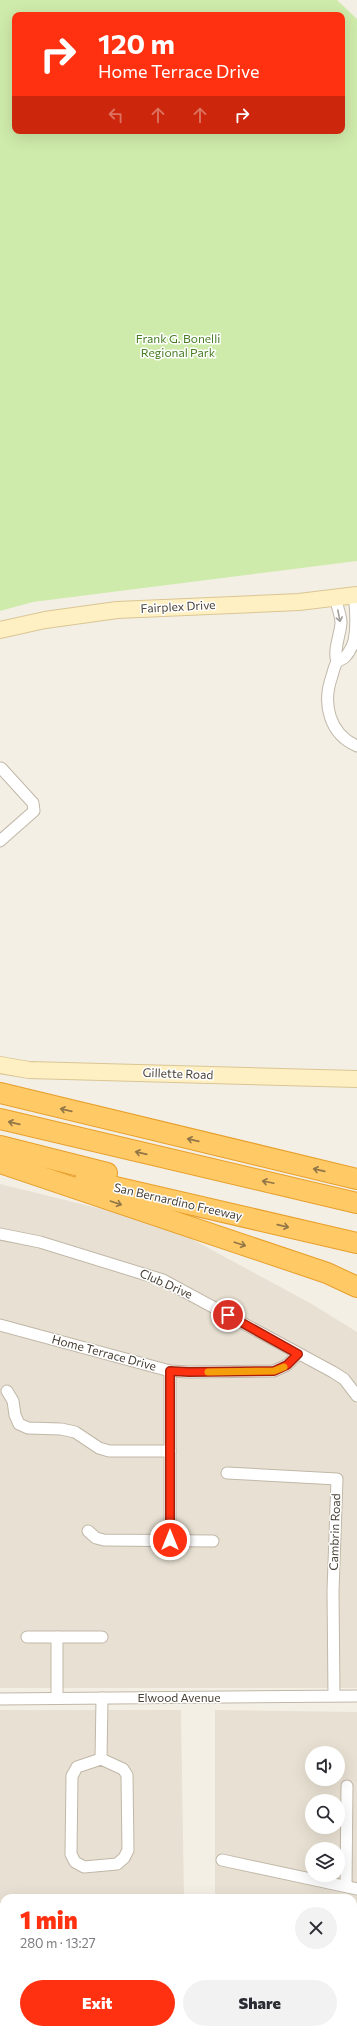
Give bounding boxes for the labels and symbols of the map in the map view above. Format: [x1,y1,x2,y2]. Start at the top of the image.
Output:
park label: Frank G. Bonelli Regional Park [136,331,220,359]
street label: Fairplex Drive [140,597,216,615]
one-way arrow [336,609,344,622]
street label: Gillette Road [142,1065,214,1081]
one-way arrow [60,1105,73,1113]
one-way arrow [8,1118,21,1126]
one-way arrow [186,1136,199,1143]
one-way arrow [135,1148,148,1156]
one-way arrow [313,1166,326,1174]
one-way arrow [261,1178,274,1186]
street label: San Bernardino Freeway [113,1179,244,1223]
one-way arrow [110,1199,122,1207]
one-way arrow [276,1223,289,1231]
one-way arrow [233,1240,245,1248]
street label: Club Drive [138,1265,195,1301]
pin [211,1298,245,1332]
street label: Home Terrace Drive [50,1331,158,1373]
street label: Cambrin Road [326,1493,342,1571]
position arrow [149,1519,191,1561]
street label: Elwood Avenue [137,1690,221,1704]

